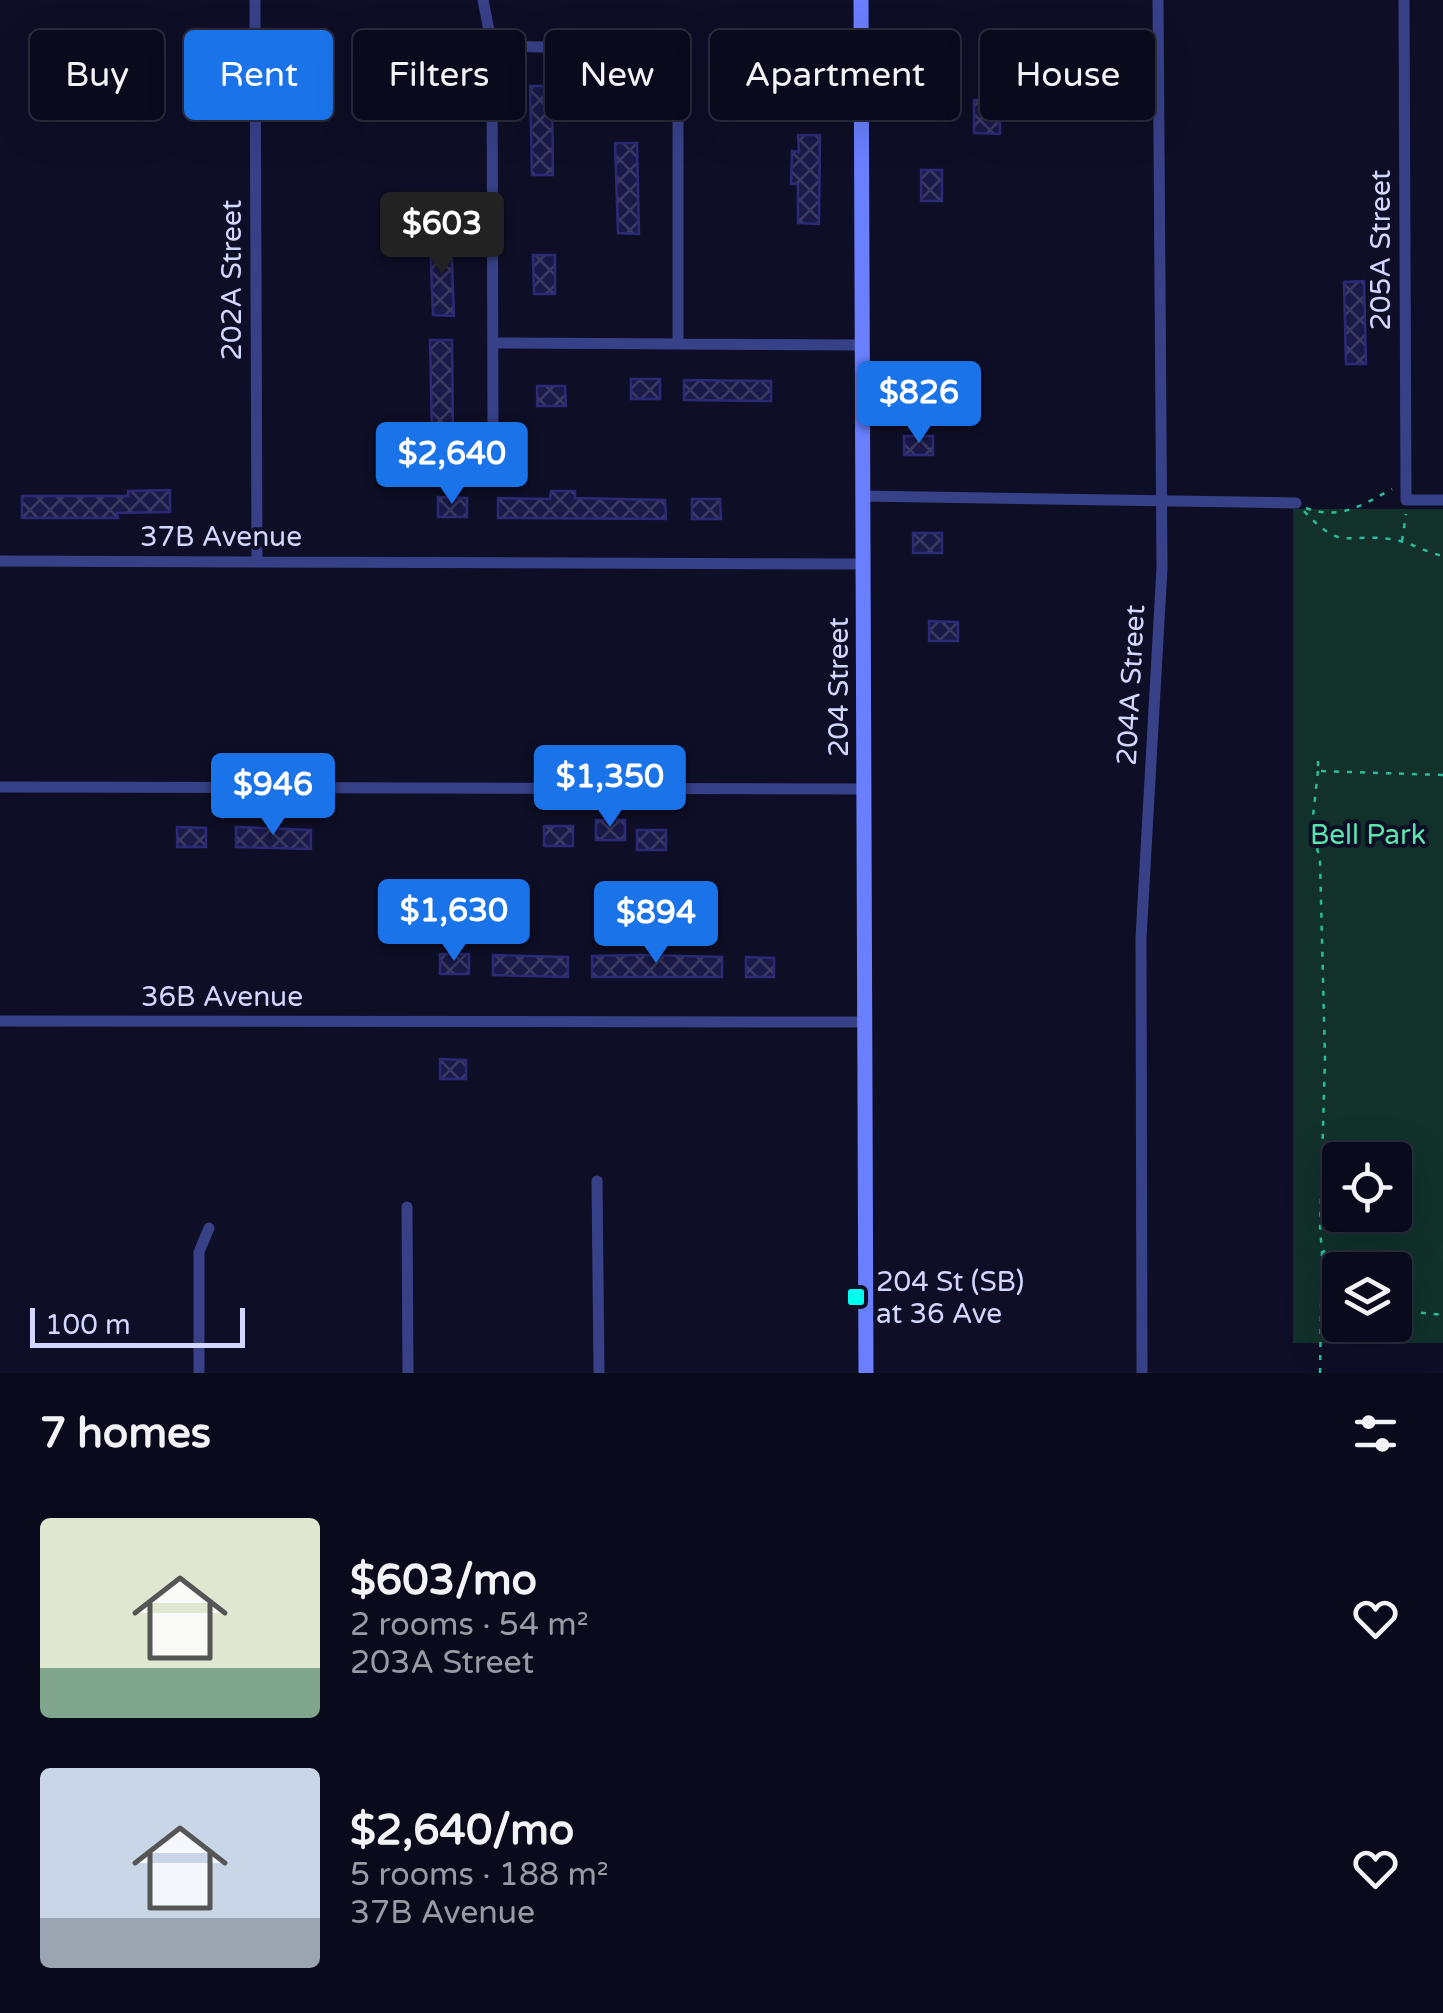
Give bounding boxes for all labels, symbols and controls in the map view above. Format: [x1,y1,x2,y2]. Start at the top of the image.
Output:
chip: Buy [30,30,164,120]
chip: Rent [184,30,333,120]
chip: Filters [353,30,525,120]
chip: New [545,30,690,120]
chip: Apartment [710,30,960,120]
chip: House [980,30,1155,120]
street label: 205A Street [1364,169,1398,330]
pin: $603 [383,192,501,277]
street label: 202A Street [215,199,249,360]
text: $603 [402,205,482,243]
pin: $826 [860,361,978,446]
text: $826 [879,374,959,412]
pin: $2,640 [371,422,533,507]
text: $2,640 [398,435,506,473]
street label: 37B Avenue [140,520,302,554]
street label: 204A Street [1110,604,1152,766]
street label: 204 Street [822,617,856,757]
pin: $1,350 [529,745,691,830]
pin: $946 [214,753,332,838]
text: $1,350 [556,758,664,796]
text: $946 [233,766,313,804]
park label: Bell Park [1310,818,1426,852]
pin: $1,630 [373,879,535,964]
pin: $894 [597,881,715,966]
text: $1,630 [400,892,508,930]
text: $894 [616,894,696,932]
street label: 36B Avenue [141,980,303,1014]
map controls [1322,1142,1412,1342]
button: locate [1322,1142,1412,1232]
button: layers [1322,1252,1412,1342]
place label: 204 St (SB) at 36 Ave [876,1265,1024,1331]
marker: 204 St (SB) at 36 Ave [845,1286,867,1308]
scale bar [30,1303,245,1348]
text: 100 m [45,1308,131,1342]
icon: filters [1348,1406,1403,1461]
text: 7 homes [40,1408,211,1459]
text: $603/mo [350,1555,537,1606]
icon: home [120,1558,240,1678]
icon: heart [1348,1591,1403,1646]
text: 2 rooms · 54 m² [350,1606,589,1644]
text: 203A Street [350,1644,534,1682]
text: $2,640/mo [350,1805,574,1856]
icon: home [120,1808,240,1928]
icon: heart [1348,1841,1403,1896]
text: 5 rooms · 188 m² [350,1856,609,1894]
text: 37B Avenue [350,1894,535,1932]

